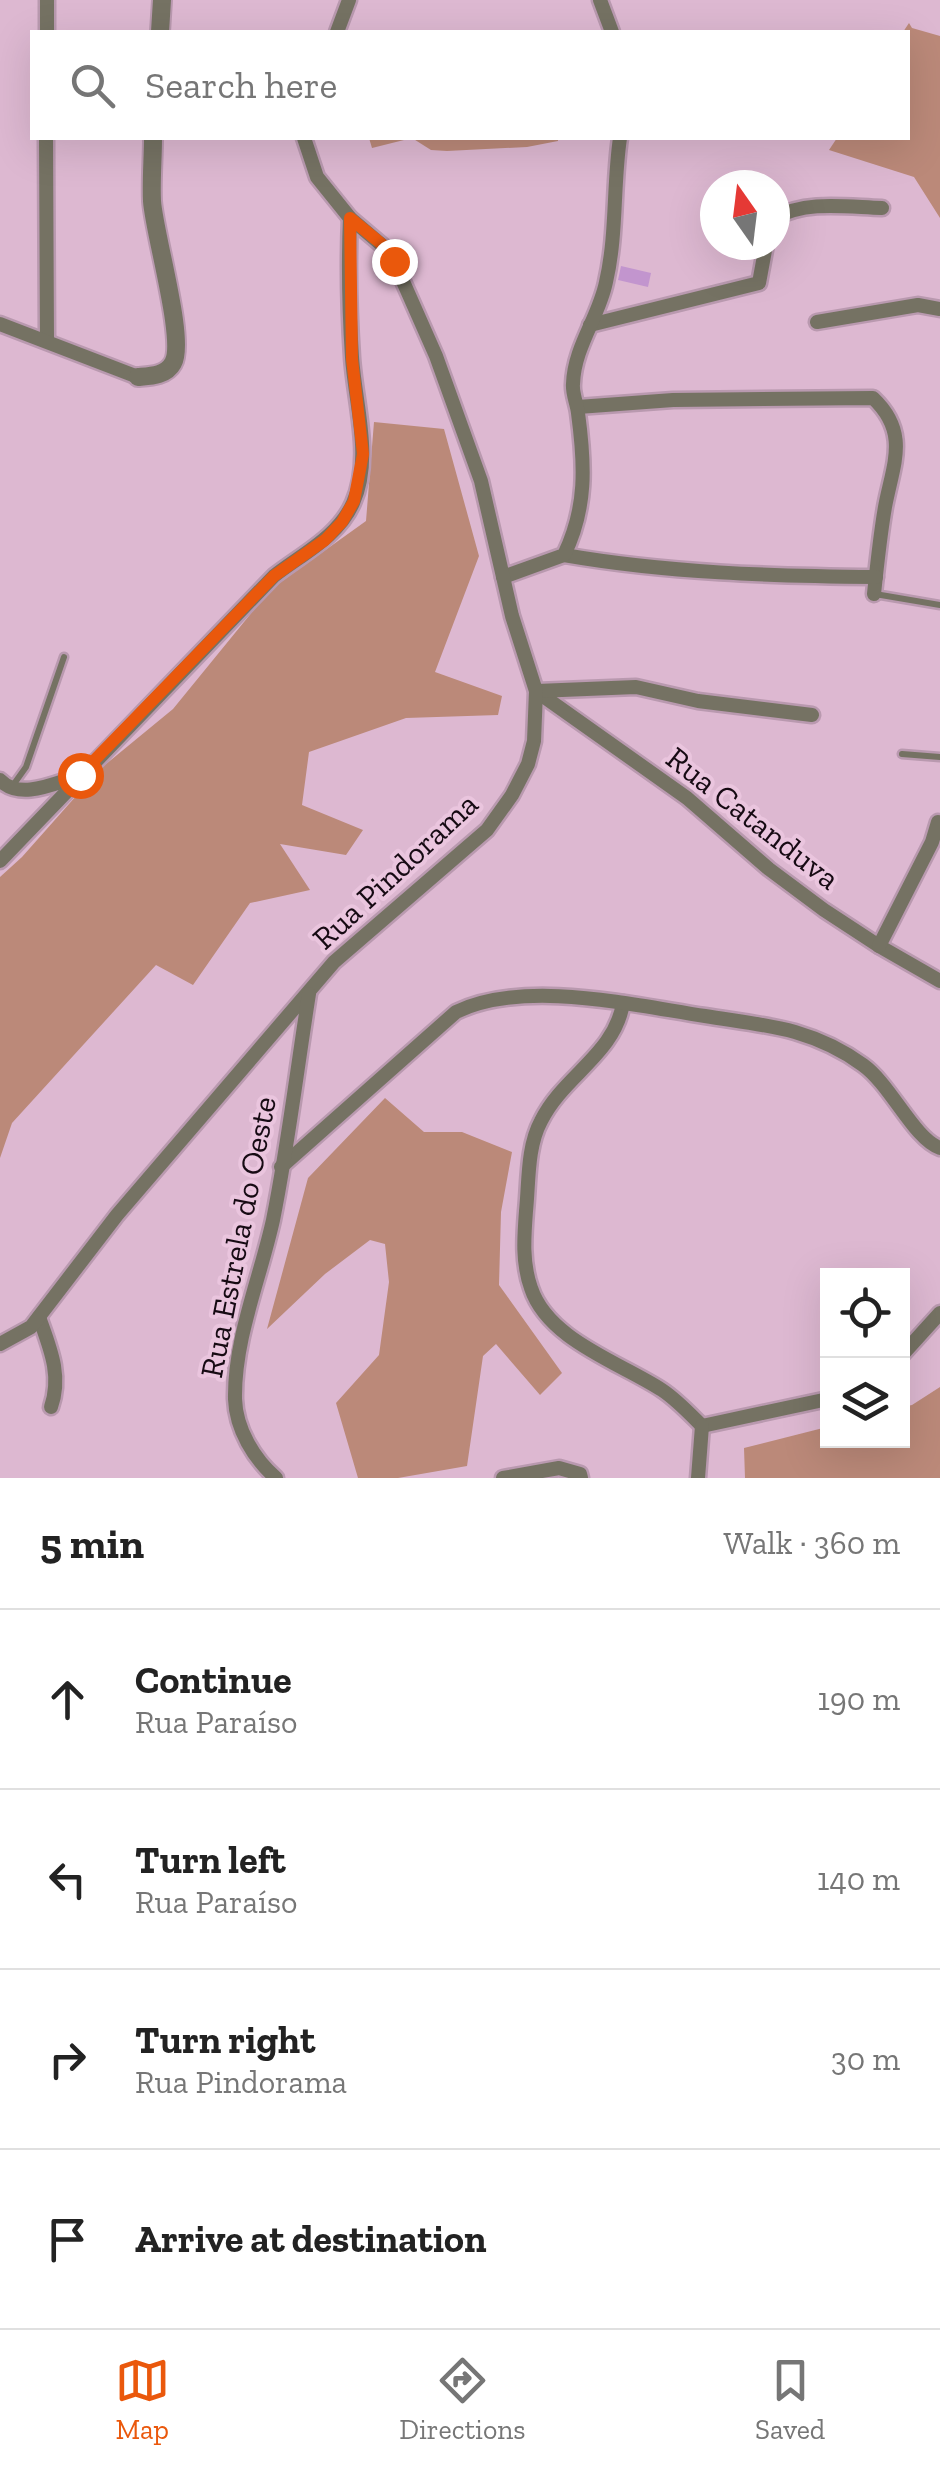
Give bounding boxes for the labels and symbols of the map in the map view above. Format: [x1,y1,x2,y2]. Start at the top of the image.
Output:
north arrow [700,170,790,260]
route end [372,239,418,285]
street label: Rua Catanduva [659,739,847,897]
route start [58,753,104,799]
street label: Rua Pindorama [305,785,485,957]
street label: Rua Estrela do Oeste [192,1093,284,1381]

